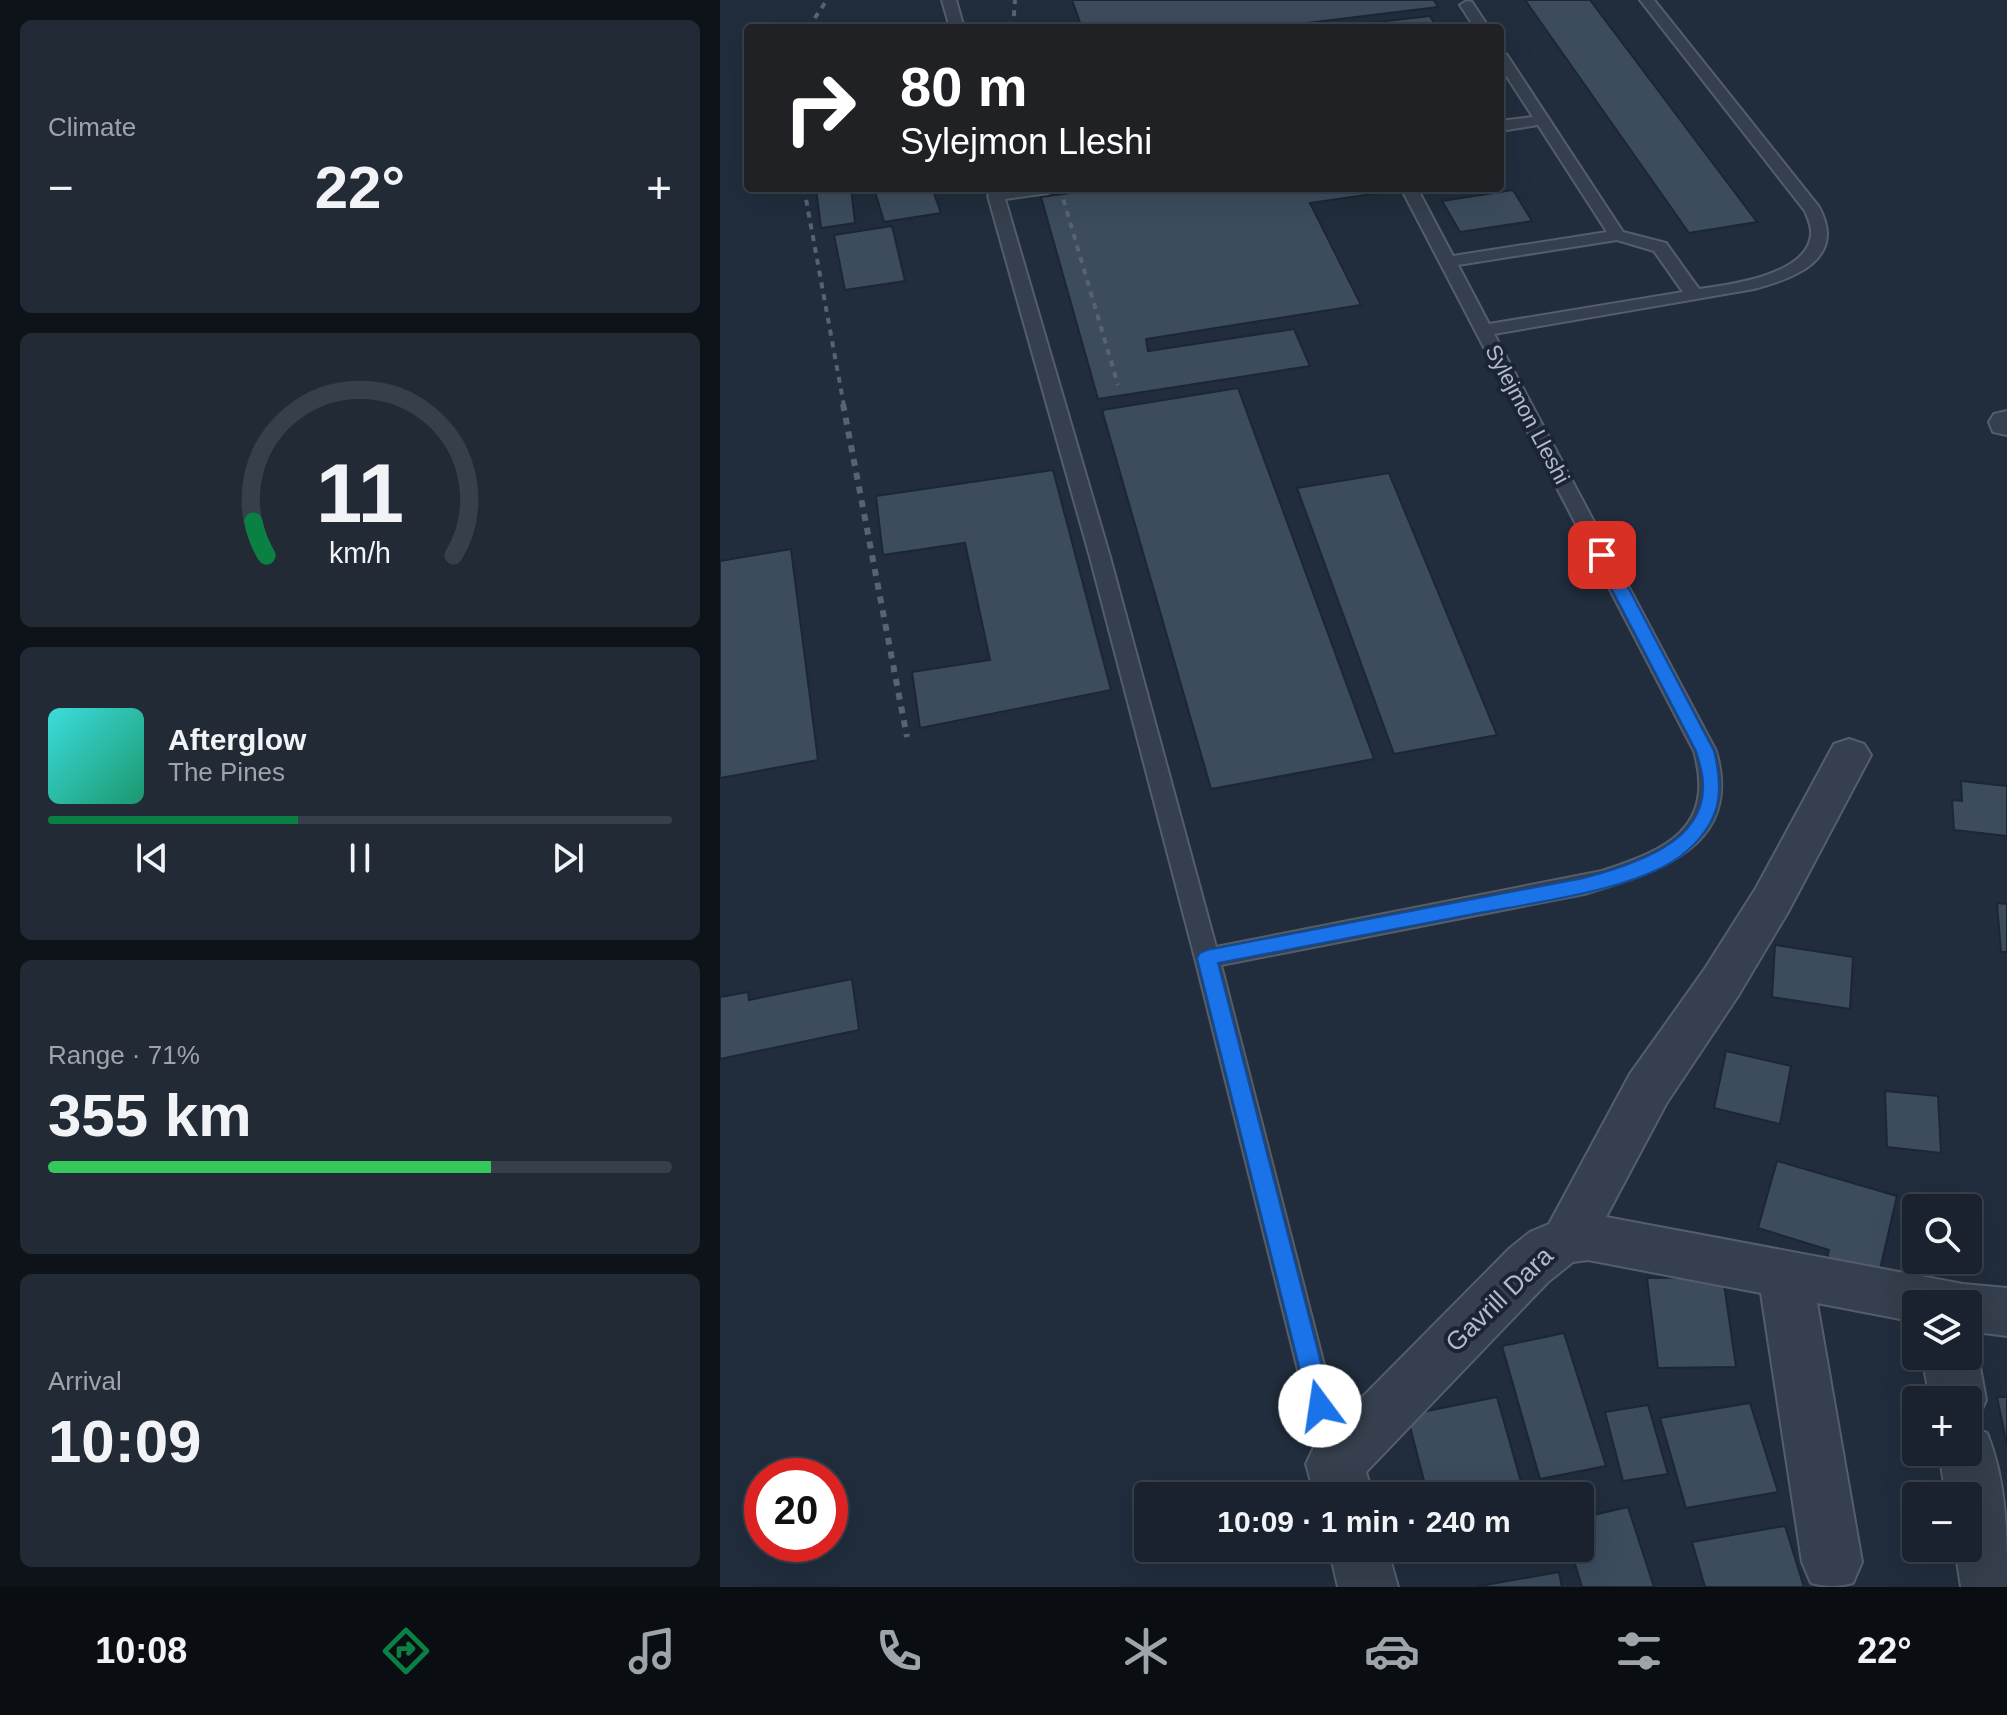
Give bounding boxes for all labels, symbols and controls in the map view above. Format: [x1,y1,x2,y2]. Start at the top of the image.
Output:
text: 80 m [900,55,1028,118]
icon: right [768,56,872,160]
text: Climate [48,112,136,142]
text: Sylejmon Lleshi [900,121,1152,162]
text: 22° [315,154,405,221]
text: − [48,163,74,212]
text: + [646,163,672,212]
street label: Sylejmon Lleshi [1480,340,1575,488]
text: 11 [316,447,404,540]
pin [1568,521,1636,589]
icon: arrive [1580,533,1624,577]
text: km/h [329,537,391,569]
text: Afterglow [168,723,306,756]
text: The Pines [168,757,285,787]
icon: previous [130,836,174,880]
icon: pause [338,836,382,880]
icon: next [546,836,590,880]
text: Range · 71% [48,1040,200,1070]
text: 355 km [48,1082,252,1149]
map controls [1902,1194,1982,1562]
button: search [1902,1194,1982,1274]
street label: Gavrill Dara [1439,1240,1559,1357]
button: layers [1902,1290,1982,1370]
position arrow [1278,1364,1362,1448]
text: Arrival [48,1366,122,1396]
button: + [1902,1386,1982,1466]
text: 10:09 [48,1408,201,1475]
speed limit sign: 20 [744,1458,848,1562]
button: − [1902,1482,1982,1562]
text: 10:09 · 1 min · 240 m [1217,1505,1511,1538]
icon: directions [378,1623,434,1679]
icon: music [624,1623,680,1679]
icon: phone [871,1623,927,1679]
icon: climate [1118,1623,1174,1679]
icon: car [1364,1623,1420,1679]
icon: filters [1611,1623,1667,1679]
text: 10:08 [95,1630,187,1671]
text: 22° [1857,1630,1912,1671]

